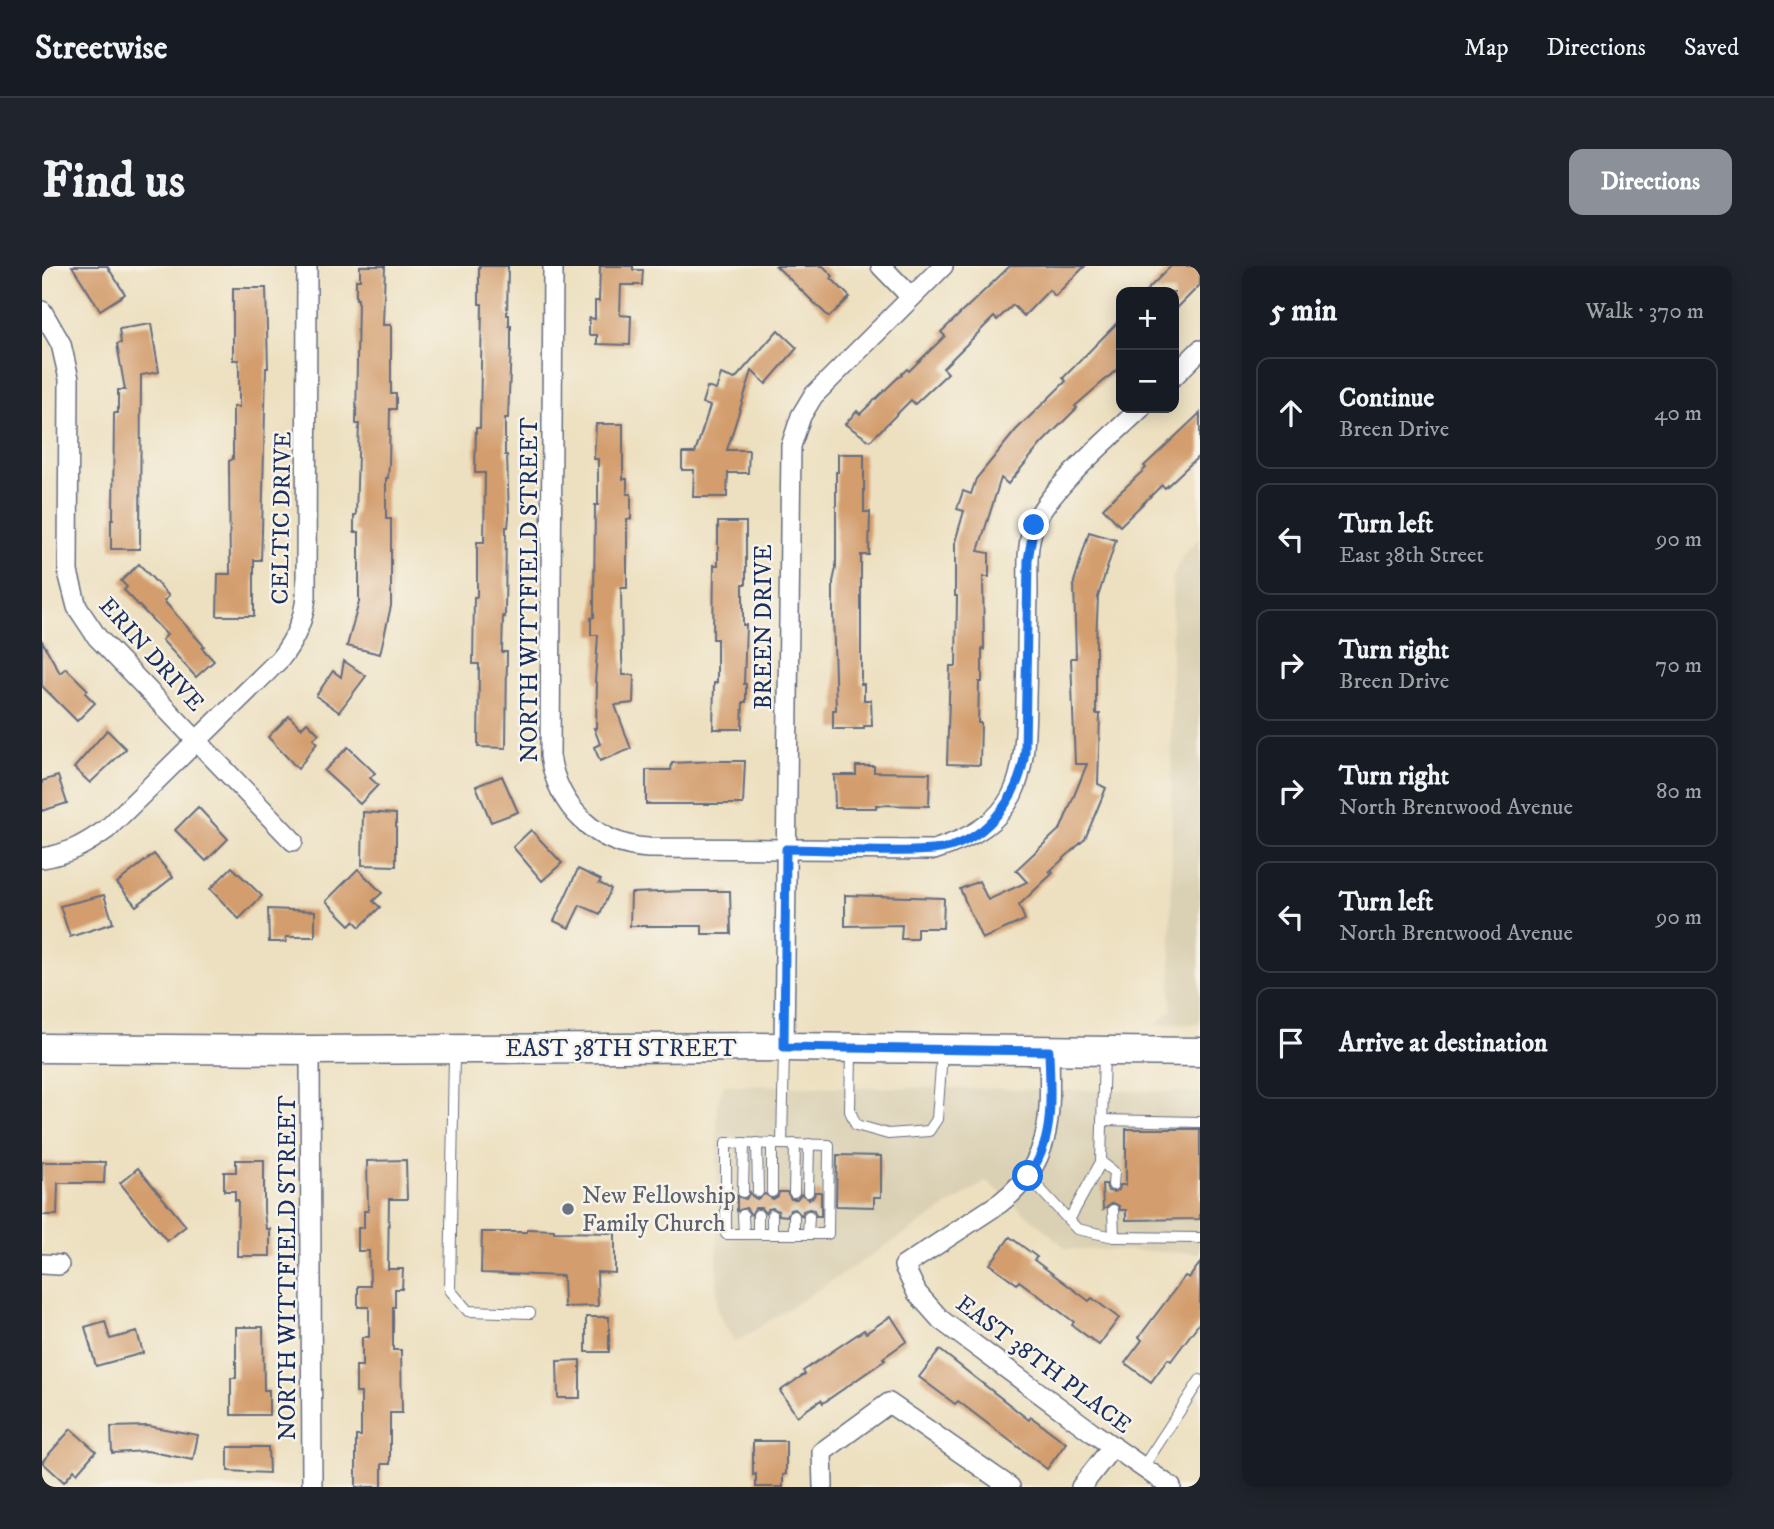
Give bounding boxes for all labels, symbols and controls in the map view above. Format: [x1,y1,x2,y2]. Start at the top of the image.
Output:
text: Streetwise [35,28,167,69]
text: Map [1464,33,1509,63]
text: Directions [1547,33,1646,63]
text: Saved [1684,33,1739,63]
button: Directions [1569,149,1732,215]
text: Find us [42,151,185,213]
map controls [1116,287,1179,413]
button: + [1116,287,1179,350]
text: 5 min [1270,293,1337,330]
text: Walk · 370 m [1586,297,1704,326]
button: − [1116,350,1179,413]
text: Continue [1339,382,1434,415]
icon: ahead [1272,394,1310,432]
text: 40 m [1654,399,1702,428]
text: Breen Drive [1339,415,1449,444]
street label: NORTH WITTFIELD STREET [515,417,545,763]
street label: CELTIC DRIVE [265,431,299,605]
text: Turn left [1339,508,1433,541]
route end [1018,509,1049,540]
icon: left [1272,520,1310,558]
text: 90 m [1656,525,1702,554]
text: East 38th Street [1339,541,1484,570]
street label: BREEN DRIVE [749,544,779,710]
street label: ERIN DRIVE [92,591,210,718]
text: Turn right [1339,634,1449,667]
icon: right [1272,646,1310,684]
text: 70 m [1655,651,1702,680]
text: Breen Drive [1339,667,1449,696]
text: Turn right [1339,760,1449,793]
icon: right [1272,772,1310,810]
text: 80 m [1656,777,1702,806]
text: North Brentwood Avenue [1339,793,1573,822]
text: Turn left [1339,886,1433,919]
icon: left [1272,898,1310,936]
text: 90 m [1656,903,1702,932]
text: North Brentwood Avenue [1339,919,1573,948]
icon: arrive [1272,1024,1310,1062]
text: Arrive at destination [1339,1027,1548,1060]
street label: EAST 38TH STREET [505,1034,737,1064]
street label: NORTH WITTFIELD STREET [273,1095,303,1441]
route start [1012,1160,1043,1191]
place label: New Fellowship Family Church [582,1181,736,1239]
marker: New Fellowship Family Church [560,1201,576,1217]
street label: EAST 38TH PLACE [950,1289,1137,1441]

